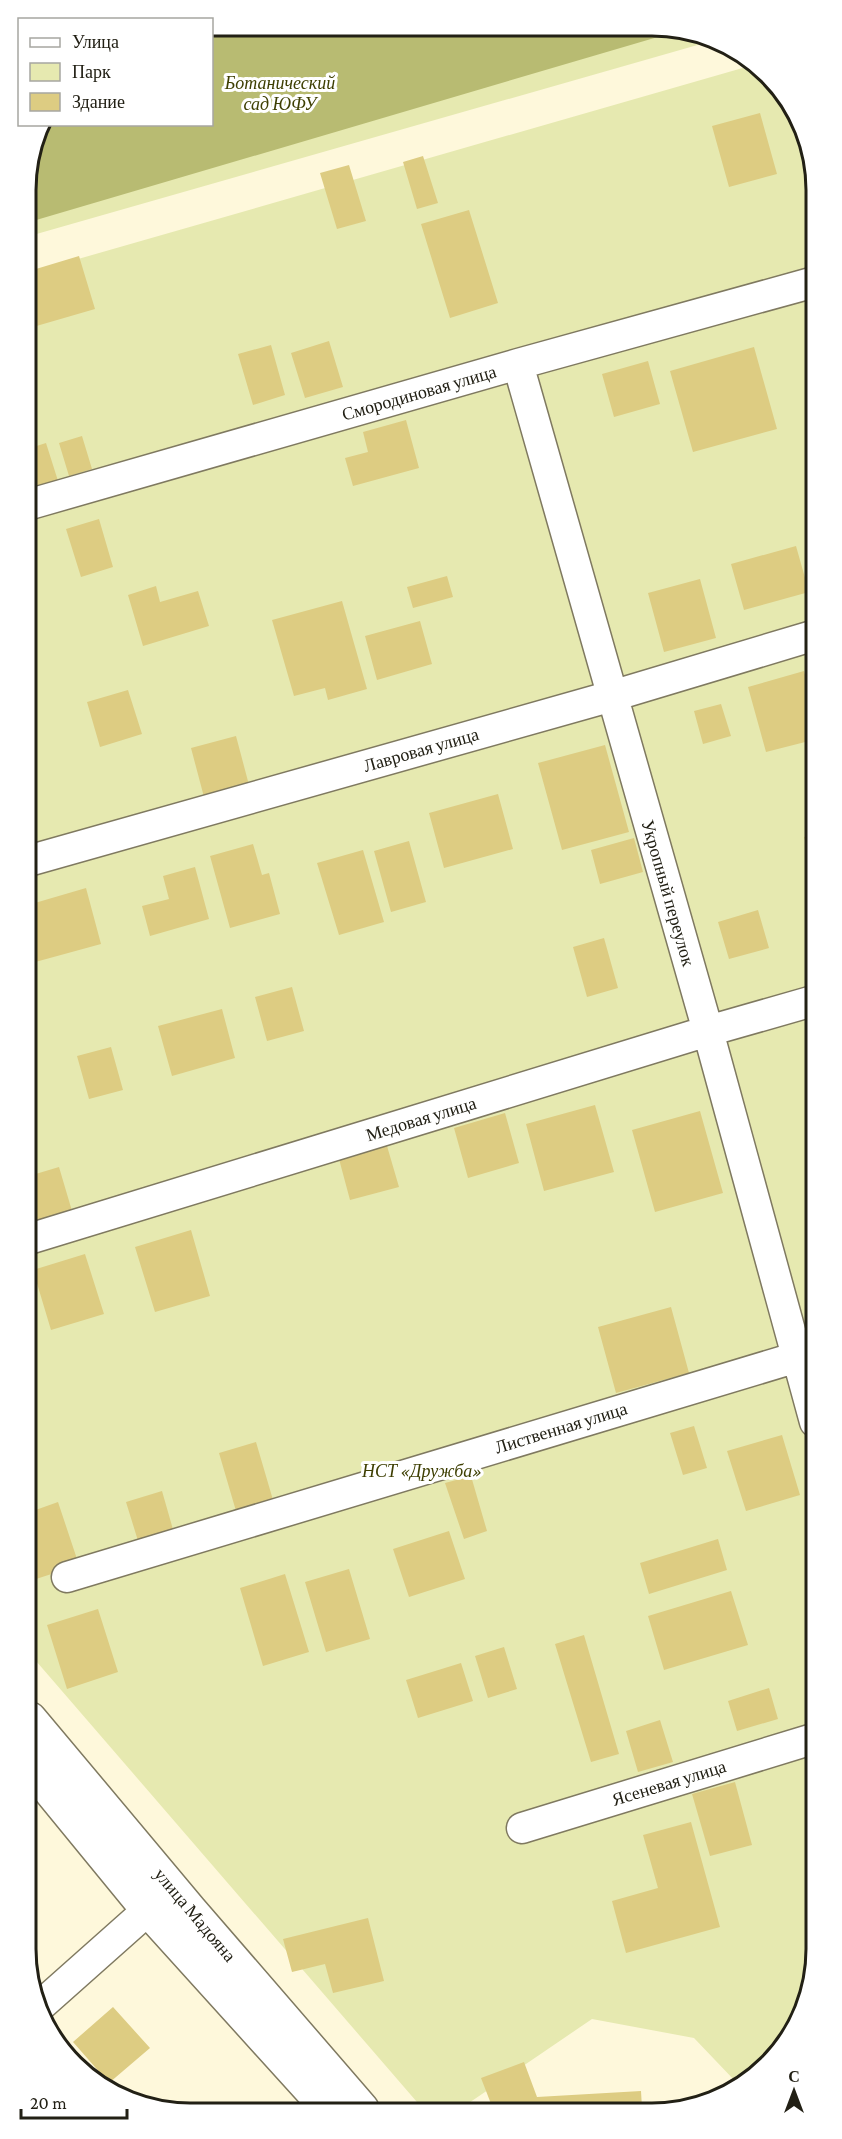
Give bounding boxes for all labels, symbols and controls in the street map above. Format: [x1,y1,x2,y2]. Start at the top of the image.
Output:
legend [18,18,213,126]
text: Улица [72,32,119,52]
text: Парк [72,62,111,82]
park label: Ботанический сад ЮФУ [224,73,335,114]
text: Здание [72,92,125,112]
street label: Смородиновая улица [340,361,498,425]
street label: Лавровая улица [361,724,481,776]
street label: Укропный переулок [638,817,699,969]
street label: Медовая улица [364,1093,478,1145]
street label: Лиственная улица [492,1398,630,1458]
park label: НСТ «Дружба» [361,1461,482,1481]
street label: Ясеневая улица [610,1756,728,1810]
street label: улица Мадояна [150,1864,240,1966]
north arrow [764,2061,824,2121]
text: С [788,2068,800,2085]
scale bar [21,2082,128,2120]
text: 20 m [30,2093,67,2113]

